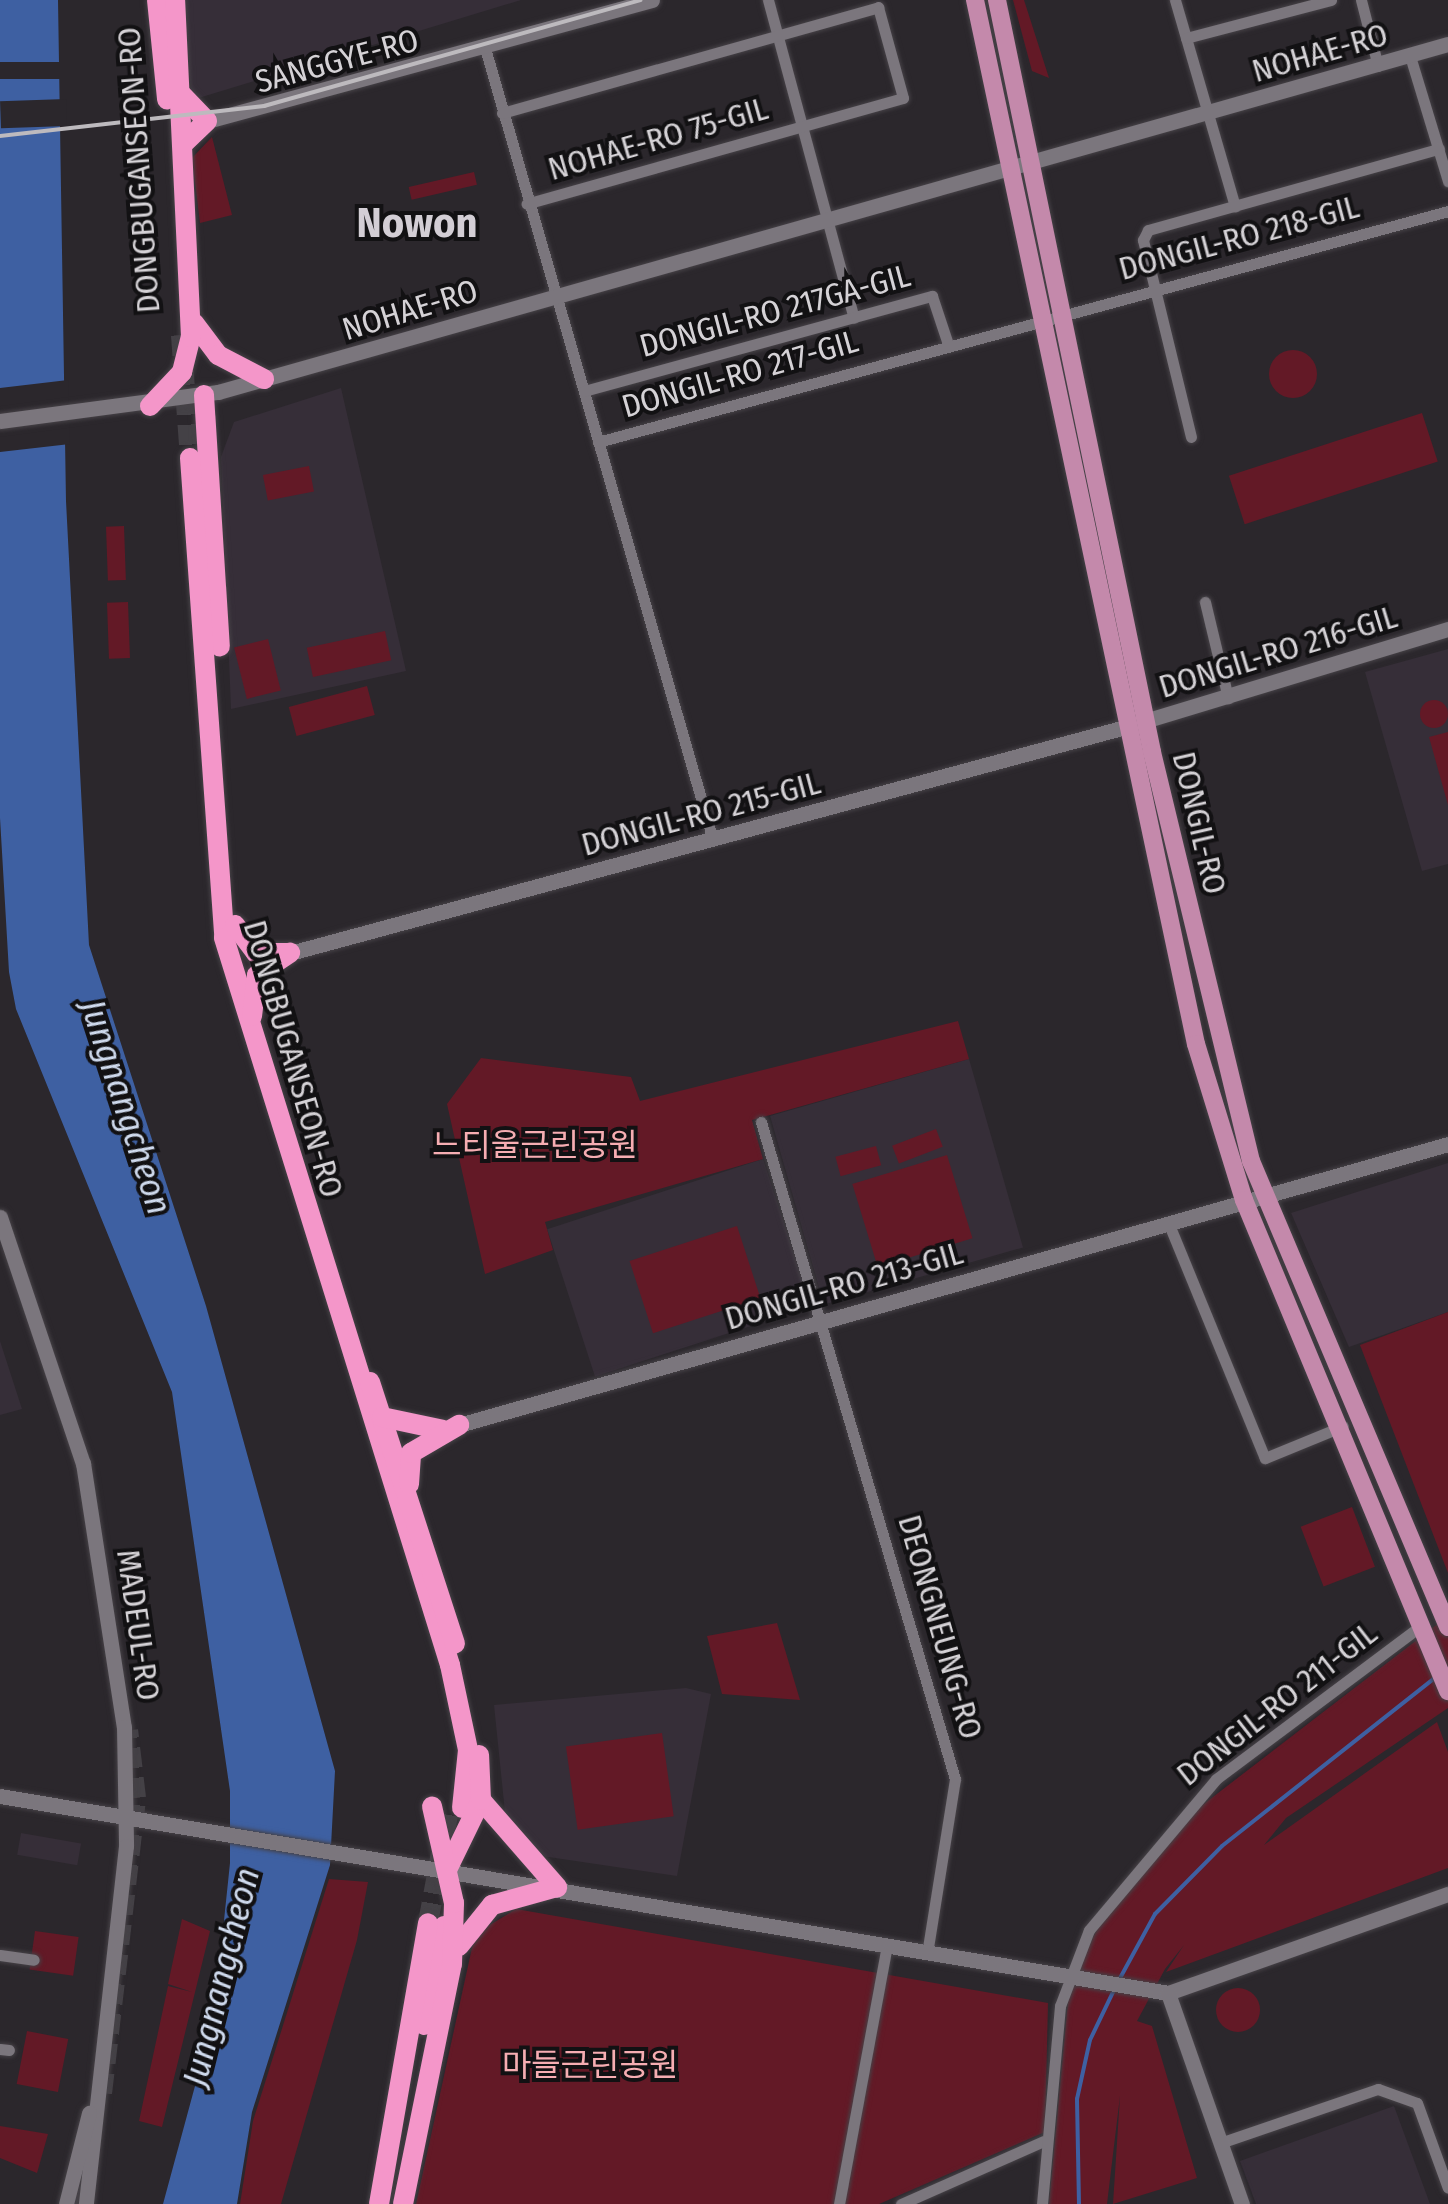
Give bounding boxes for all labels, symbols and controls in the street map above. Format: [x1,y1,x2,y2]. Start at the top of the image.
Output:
street label: NOHAE-RO [1248,15,1392,91]
street label: SANGGYE-RO [251,21,423,101]
street label: DONGBUGANSEON-RO [110,26,168,314]
street label: NOHAE-RO 75-GIL [544,89,772,189]
street label: DONGIL-RO 218-GIL [1115,187,1363,289]
district label: Nowon [357,198,477,248]
street label: DONGIL-RO 217GA-GIL [636,256,914,366]
street label: NOHAE-RO [338,271,482,349]
street label: DONGIL-RO 217-GIL [617,322,863,426]
street label: DONGIL-RO 216-GIL [1154,598,1402,706]
street label: DONGIL-RO [1164,748,1234,898]
street label: DONGIL-RO 215-GIL [577,764,825,864]
street label: DONGBUGANSEON-RO [235,916,351,1202]
water label: Jungnangcheon [71,994,181,1220]
park label: 느티울근린공원 [432,1126,638,1164]
street label: DONGIL-RO 213-GIL [721,1234,967,1338]
street label: DEONGNEUNG-RO [890,1511,990,1743]
street label: MADEUL-RO [108,1547,168,1703]
street label: DONGIL-RO 211-GIL [1169,1614,1385,1794]
water label: Jungnangcheon [174,1863,268,2091]
park label: 마들근린공원 [502,2046,678,2084]

